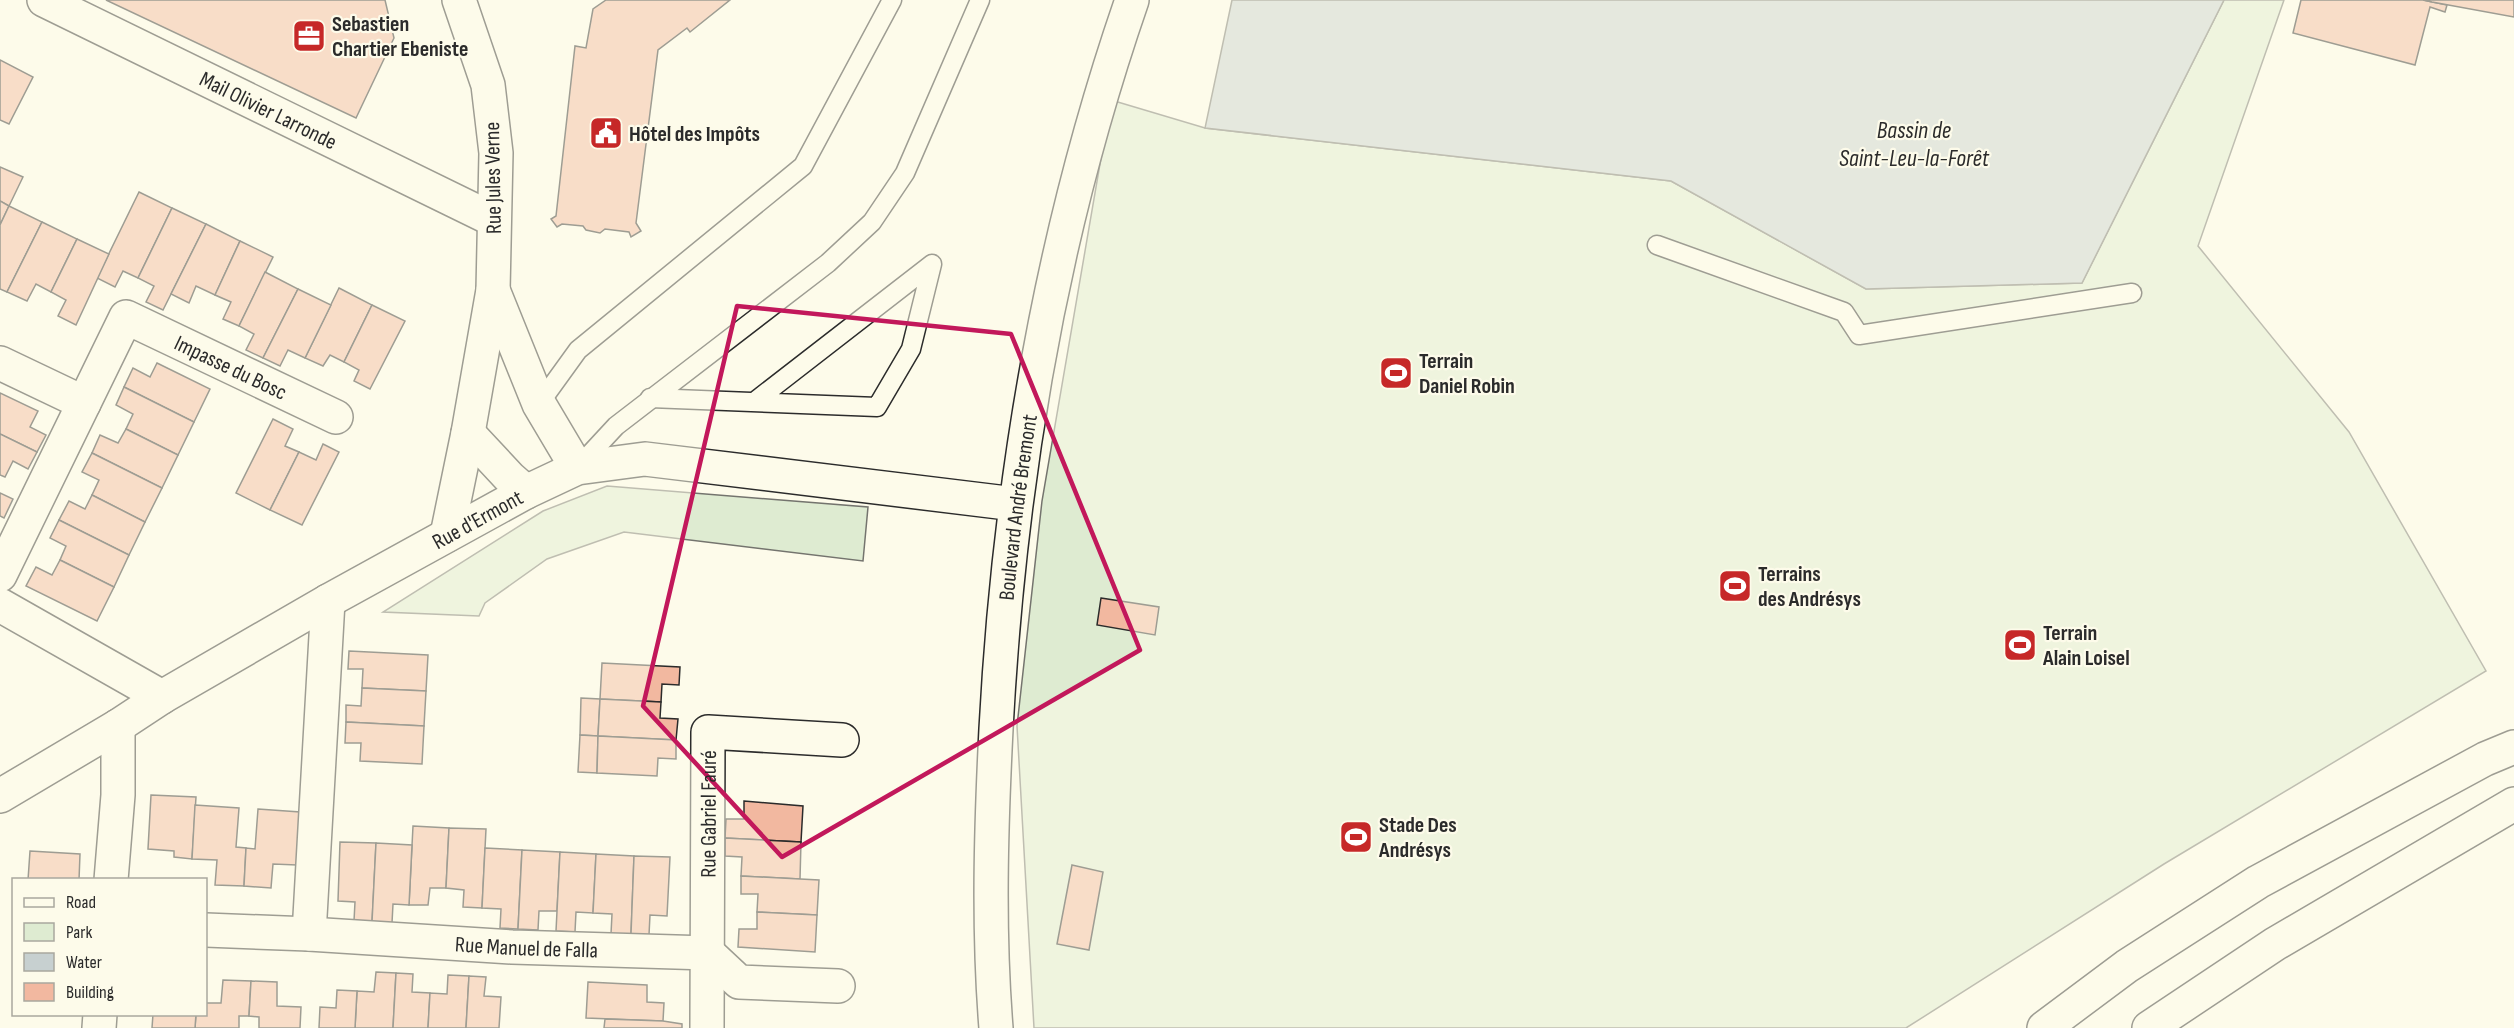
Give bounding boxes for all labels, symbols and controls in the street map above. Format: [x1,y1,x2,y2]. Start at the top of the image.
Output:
place label: Sebastien Chartier Ebeniste [332,11,468,63]
office icon: Sebastien Chartier Ebeniste [291,18,327,54]
street label: Mail Olivier Larronde [195,66,341,156]
public building icon: Hôtel des Impôts [588,115,624,151]
water label: Bassin de Saint-Leu-la-Forêt [1839,116,1990,173]
place label: Hôtel des Impôts [629,121,760,148]
street label: Rue Jules Verne [479,122,508,234]
street label: Impasse du Bosc [170,330,291,407]
place label: Terrain Daniel Robin [1419,348,1515,400]
sports icon: Terrain Daniel Robin [1378,355,1414,391]
street label: Boulevard André Bremont [994,412,1044,602]
street label: Rue d'Ermont [428,484,528,556]
place label: Terrains des Andrésys [1758,561,1861,613]
sports icon: Terrains des Andrésys [1717,568,1753,604]
place label: Terrain Alain Loisel [2042,620,2130,672]
sports icon: Terrain Alain Loisel [2002,627,2038,663]
street label: Rue Gabriel Fauré [696,750,723,878]
place label: Stade Des Andrésys [1378,812,1457,864]
sports icon: Stade Des Andrésys [1338,819,1374,855]
legend [12,878,207,1016]
text: Road [66,892,96,913]
text: Park [66,922,92,943]
street label: Rue Manuel de Falla [454,931,598,965]
text: Water [66,952,102,973]
text: Building [66,982,114,1003]

